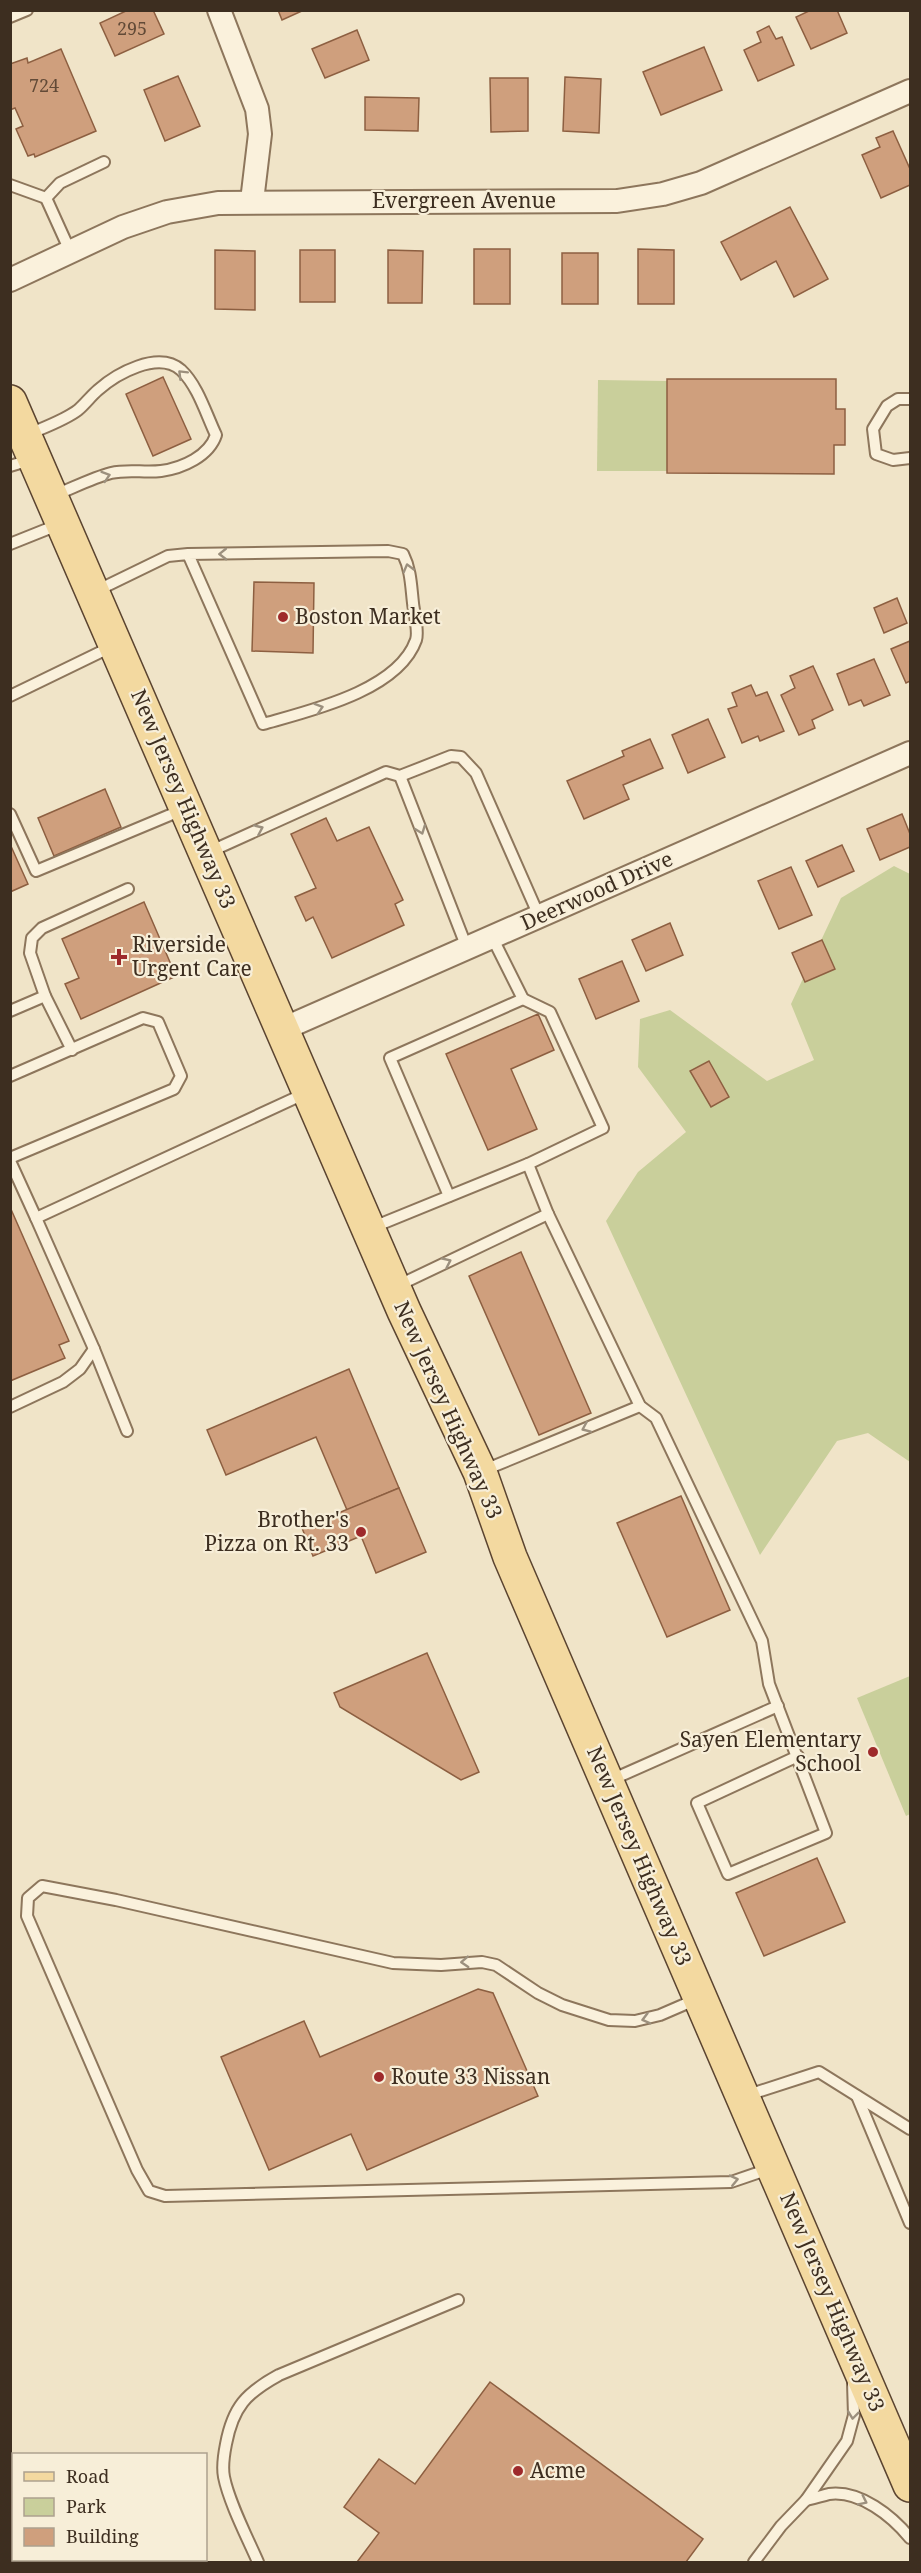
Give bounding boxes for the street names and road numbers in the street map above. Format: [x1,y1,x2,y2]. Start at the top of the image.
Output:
street label: Evergreen Avenue [372,186,556,214]
street label: New Jersey Highway 33 [125,685,243,913]
street label: Deerwood Drive [516,844,677,936]
street label: New Jersey Highway 33 [388,1296,510,1523]
street label: New Jersey Highway 33 [581,1742,699,1970]
street label: New Jersey Highway 33 [774,2188,892,2416]

